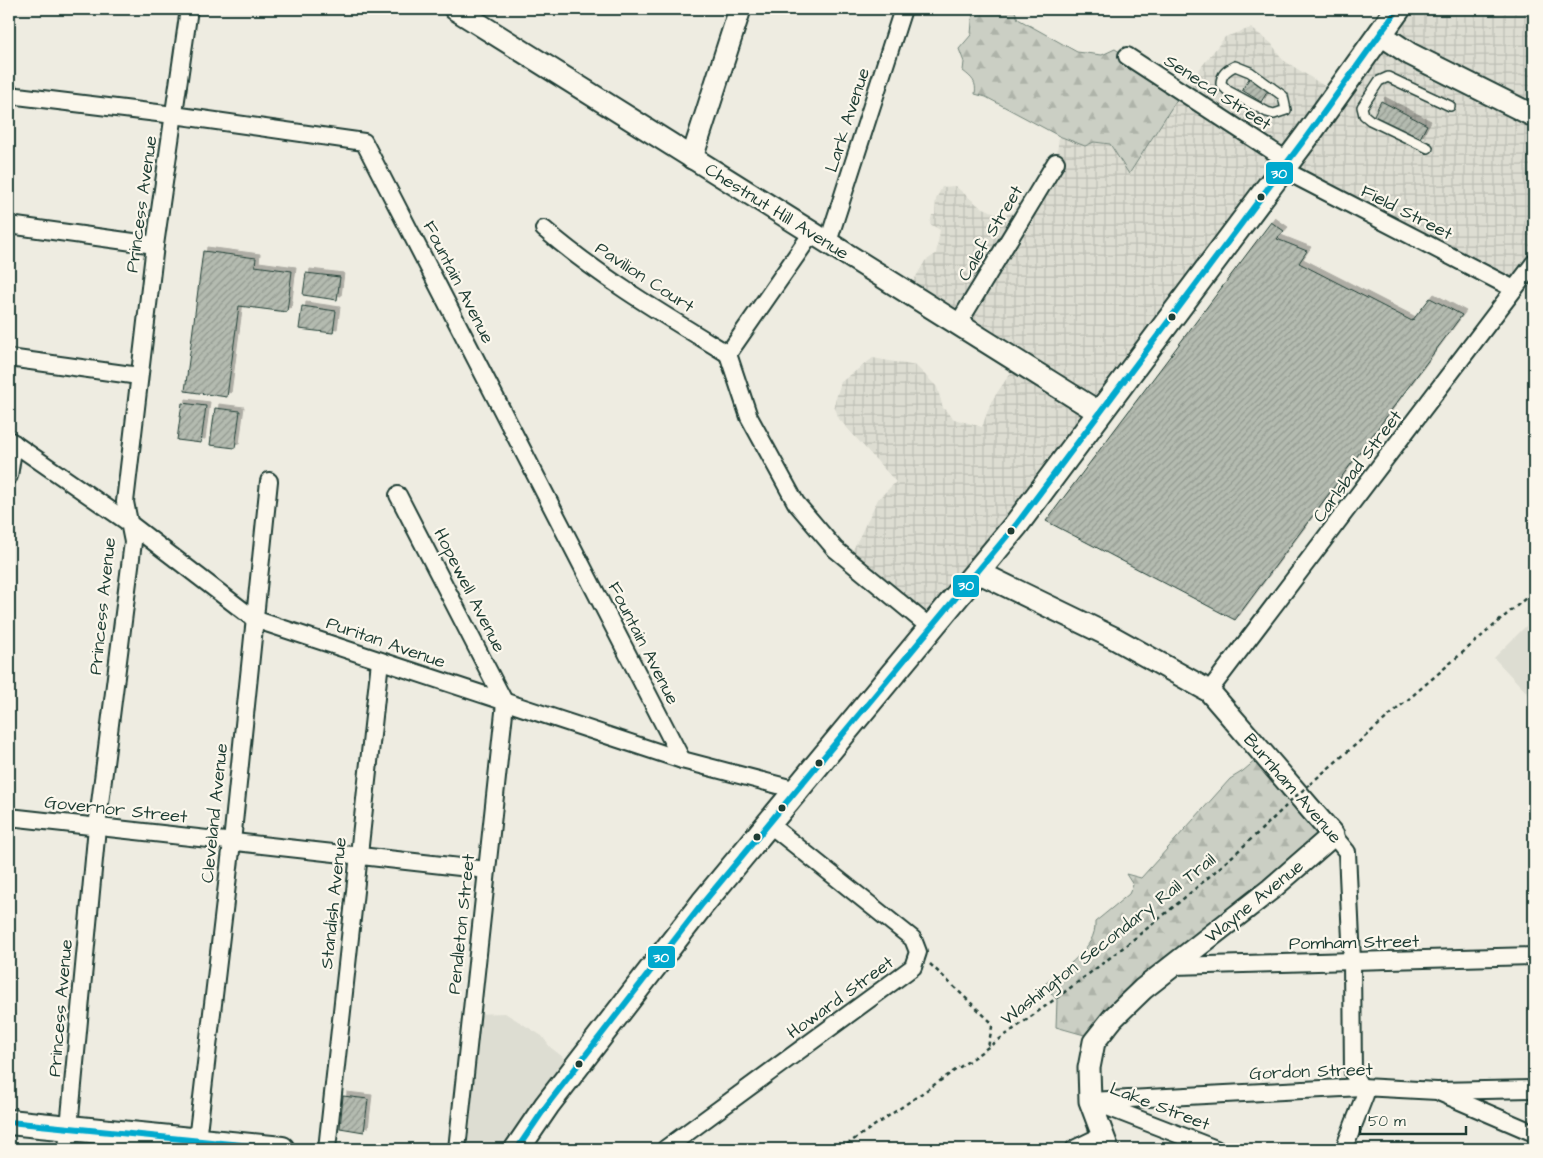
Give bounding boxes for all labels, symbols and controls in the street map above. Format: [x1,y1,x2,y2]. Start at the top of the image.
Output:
street label: Seneca Street [1159,48,1277,137]
street label: Lark Avenue [819,65,876,176]
street label: Princess Avenue [120,134,164,274]
street label: Chestnut Hill Avenue [700,157,854,266]
line badge: 30 [1265,161,1294,185]
text: 30 [1270,164,1287,184]
street label: Field Street [1357,179,1458,247]
street label: Calef Street [952,180,1029,286]
unlabelled marker [1256,192,1266,202]
street label: Fountain Avenue [417,217,500,348]
street label: Pavilion Court [590,236,700,319]
unlabelled marker [1167,312,1177,322]
street label: Carlsbad Street [1307,404,1408,528]
street label: Hopewell Avenue [427,524,512,657]
unlabelled marker [1006,526,1016,536]
street label: Princess Avenue [83,536,122,676]
line badge: 30 [952,574,980,598]
text: 30 [957,576,974,596]
street label: Fountain Avenue [602,578,685,709]
street label: Puritan Avenue [323,610,449,675]
street label: Burnham Avenue [1238,728,1348,849]
street label: Cleveland Avenue [195,742,234,884]
unlabelled marker [814,758,824,768]
street label: Governor Street [43,790,189,829]
unlabelled marker [777,803,787,813]
unlabelled marker [752,832,762,842]
street label: Standish Avenue [314,836,353,970]
street label: Washington Secondary Rail Trail [996,847,1222,1032]
street label: Pendleton Street [442,852,481,996]
street label: Wayne Avenue [1200,854,1310,950]
street label: Pomham Street [1289,929,1420,956]
street label: Princess Avenue [42,938,79,1078]
line badge: 30 [647,945,676,969]
text: 30 [652,948,669,968]
street label: Howard Street [782,950,899,1045]
street label: Gordon Street [1249,1057,1374,1086]
unlabelled marker [574,1059,584,1069]
street label: Lake Street [1106,1076,1214,1137]
scale bar [1360,1103,1467,1135]
text: 50 m [1368,1111,1406,1132]

